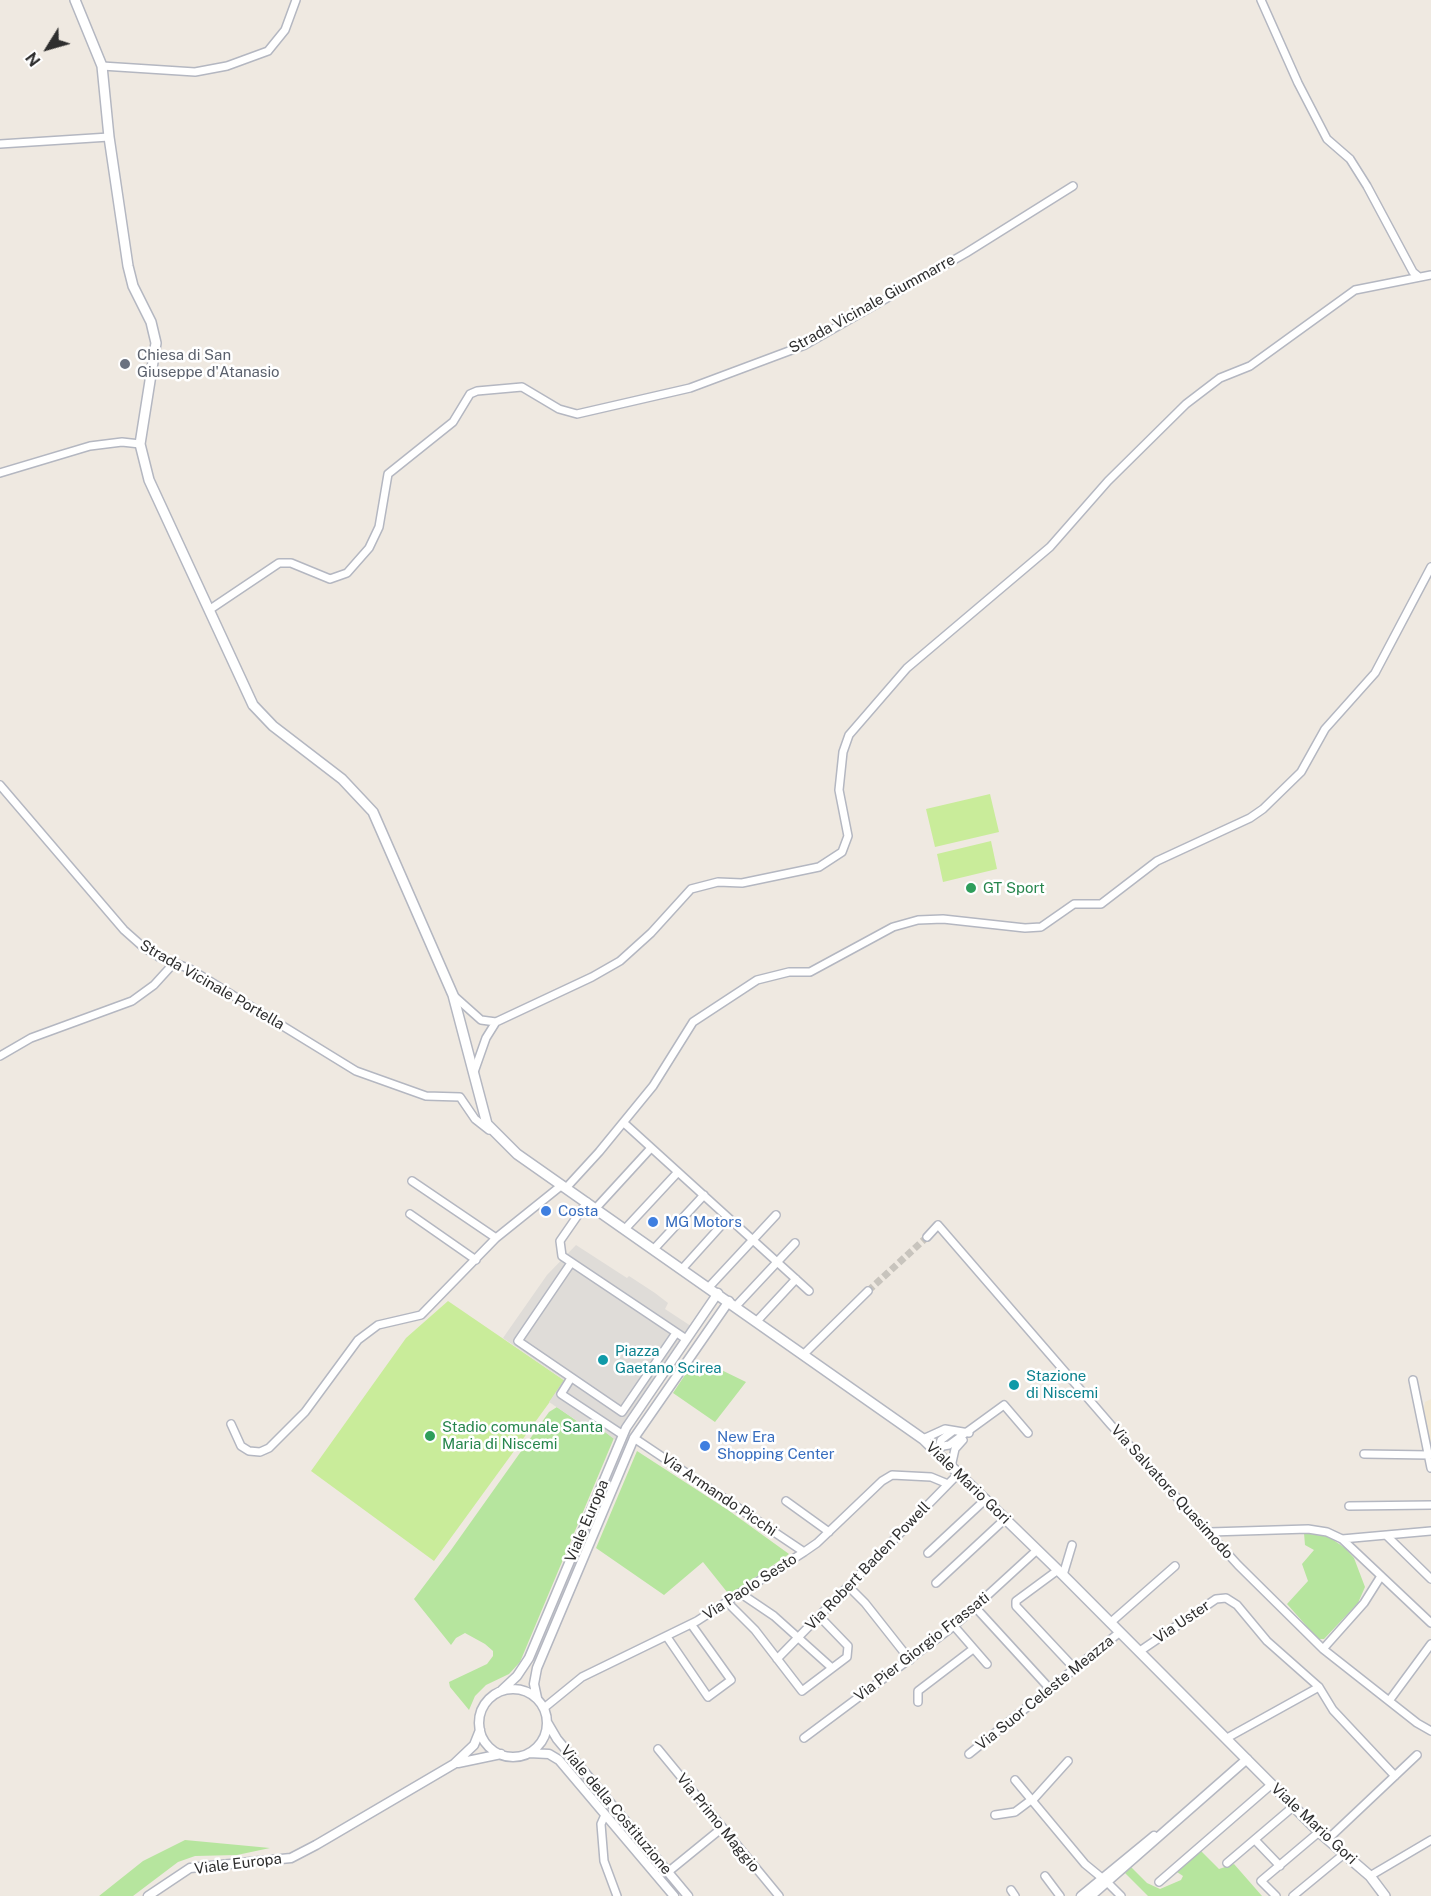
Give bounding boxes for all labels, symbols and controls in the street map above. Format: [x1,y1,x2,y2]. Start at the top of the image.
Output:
north arrow [18,18,78,78]
text: N [22,48,45,70]
street label: Strada Vicinale Giummarre [786,251,958,357]
place label: Chiesa di San Giuseppe d'Atanasio [137,346,280,381]
marker: Chiesa di San Giuseppe d'Atanasio [118,357,132,371]
place label: GT Sport [983,879,1045,897]
marker: GT Sport [964,881,978,895]
street label: Strada Vicinale Portella [136,936,288,1034]
place label: Costa [558,1202,598,1220]
marker: Costa [539,1204,553,1218]
place label: MG Motors [665,1213,742,1231]
marker: MG Motors [646,1215,660,1229]
place label: Piazza Gaetano Scirea [615,1342,722,1377]
marker: Piazza Gaetano Scirea [596,1353,610,1367]
place label: Stazione di Niscemi [1026,1367,1098,1402]
marker: Stazione di Niscemi [1007,1378,1021,1392]
place label: Stadio comunale Santa Maria di Niscemi [442,1418,603,1453]
street label: Via Salvatore Quasimodo [1107,1421,1237,1563]
place label: New Era Shopping Center [717,1428,835,1463]
marker: Stadio comunale Santa Maria di Niscemi [423,1429,437,1443]
street label: Viale Mario Gori [922,1438,1014,1528]
marker: New Era Shopping Center [698,1439,712,1453]
street label: Via Armando Picchi [658,1450,780,1540]
street label: Viale Europa [562,1477,612,1565]
street label: Via Robert Baden Powell [802,1498,934,1634]
street label: Via Paolo Sesto [700,1550,800,1624]
street label: Via Pier Giorgio Frassati [851,1589,993,1705]
street label: Via Uster [1151,1597,1213,1647]
street label: Via Suor Celeste Meazza [973,1632,1117,1754]
street label: Viale della Costituzione [557,1742,675,1878]
street label: Via Primo Maggio [673,1770,763,1876]
street label: Viale Mario Gori [1267,1780,1361,1868]
street label: Viale Europa [193,1850,283,1878]

